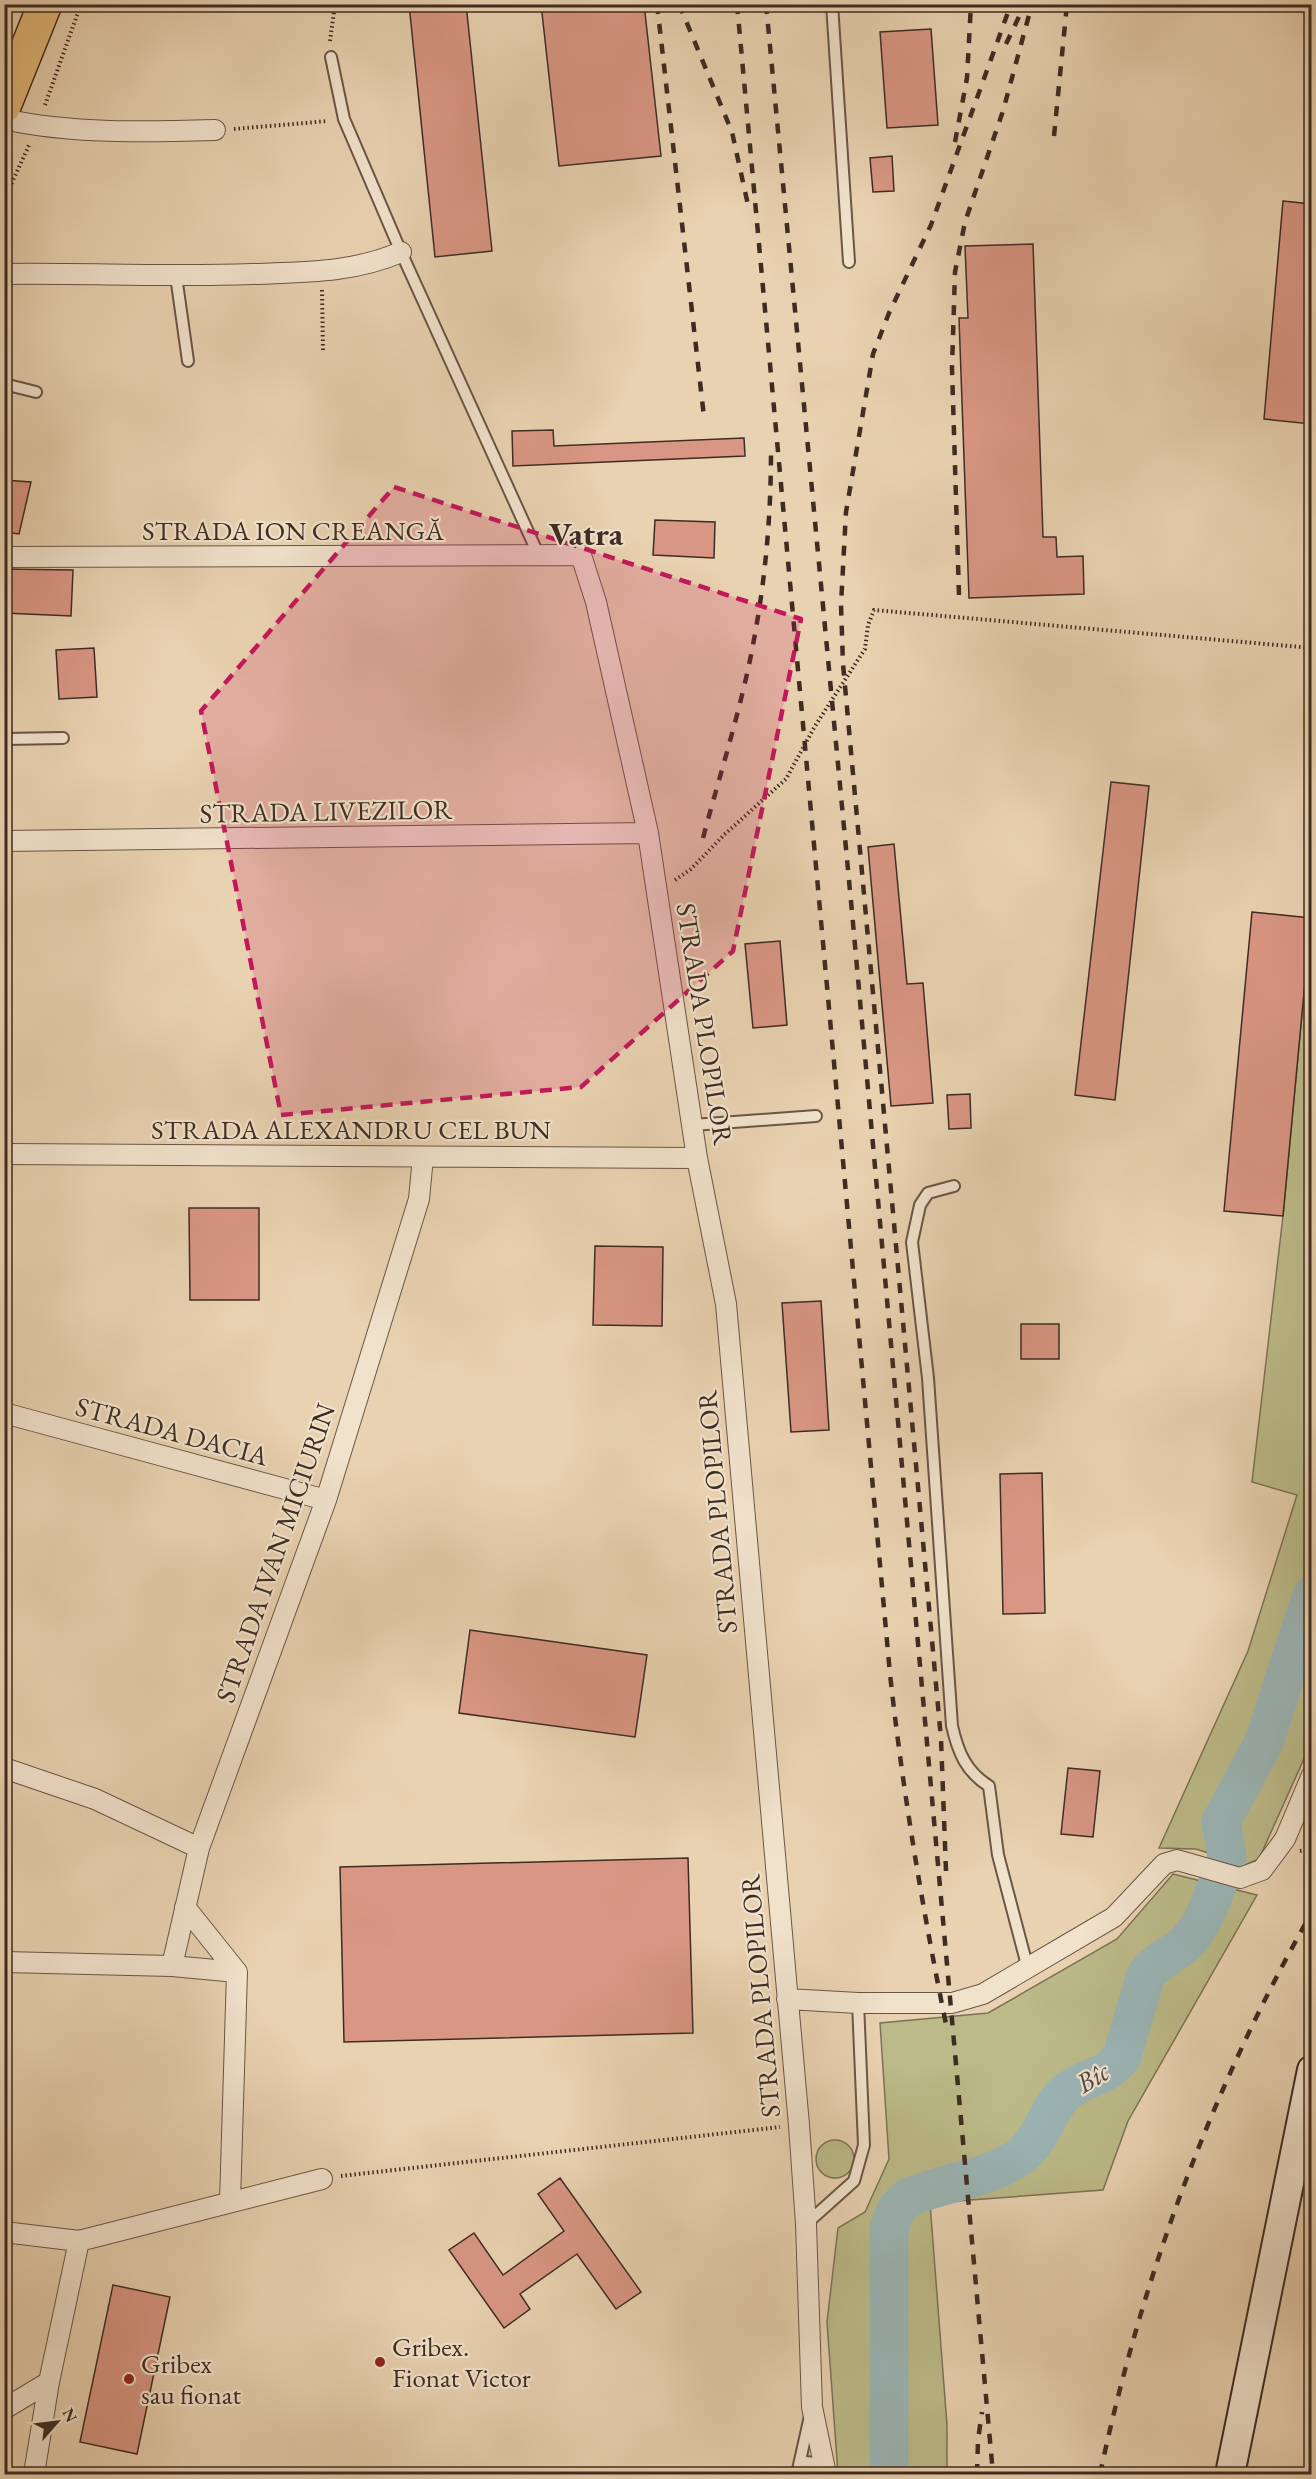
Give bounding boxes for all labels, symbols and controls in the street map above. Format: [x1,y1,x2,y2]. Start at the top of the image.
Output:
district label: Vatra [549,512,624,555]
street label: STRADA ION CREANGĂ [142,513,444,548]
street label: STRADA LIVEZILOR [199,791,453,831]
street label: STRADA PLOPILOR [669,901,742,1148]
street label: STRADA ALEXANDRU CEL BUN [151,1112,552,1147]
street label: STRADA PLOPILOR [689,1388,745,1635]
street label: STRADA DACIA [72,1389,272,1474]
street label: STRADA IVAN MICIURIN [207,1398,343,1707]
street label: STRADA PLOPILOR [732,1872,788,2119]
water label: Bîc [1068,2052,1116,2101]
place label: Gribex. Fionat Victor [392,2329,531,2395]
place label: Gribex sau fionat [141,2346,242,2412]
marker: Gribex. Fionat Victor [373,2355,387,2369]
marker: Gribex sau fionat [122,2372,136,2386]
north arrow [27,2392,87,2452]
text: N [57,2405,82,2426]

